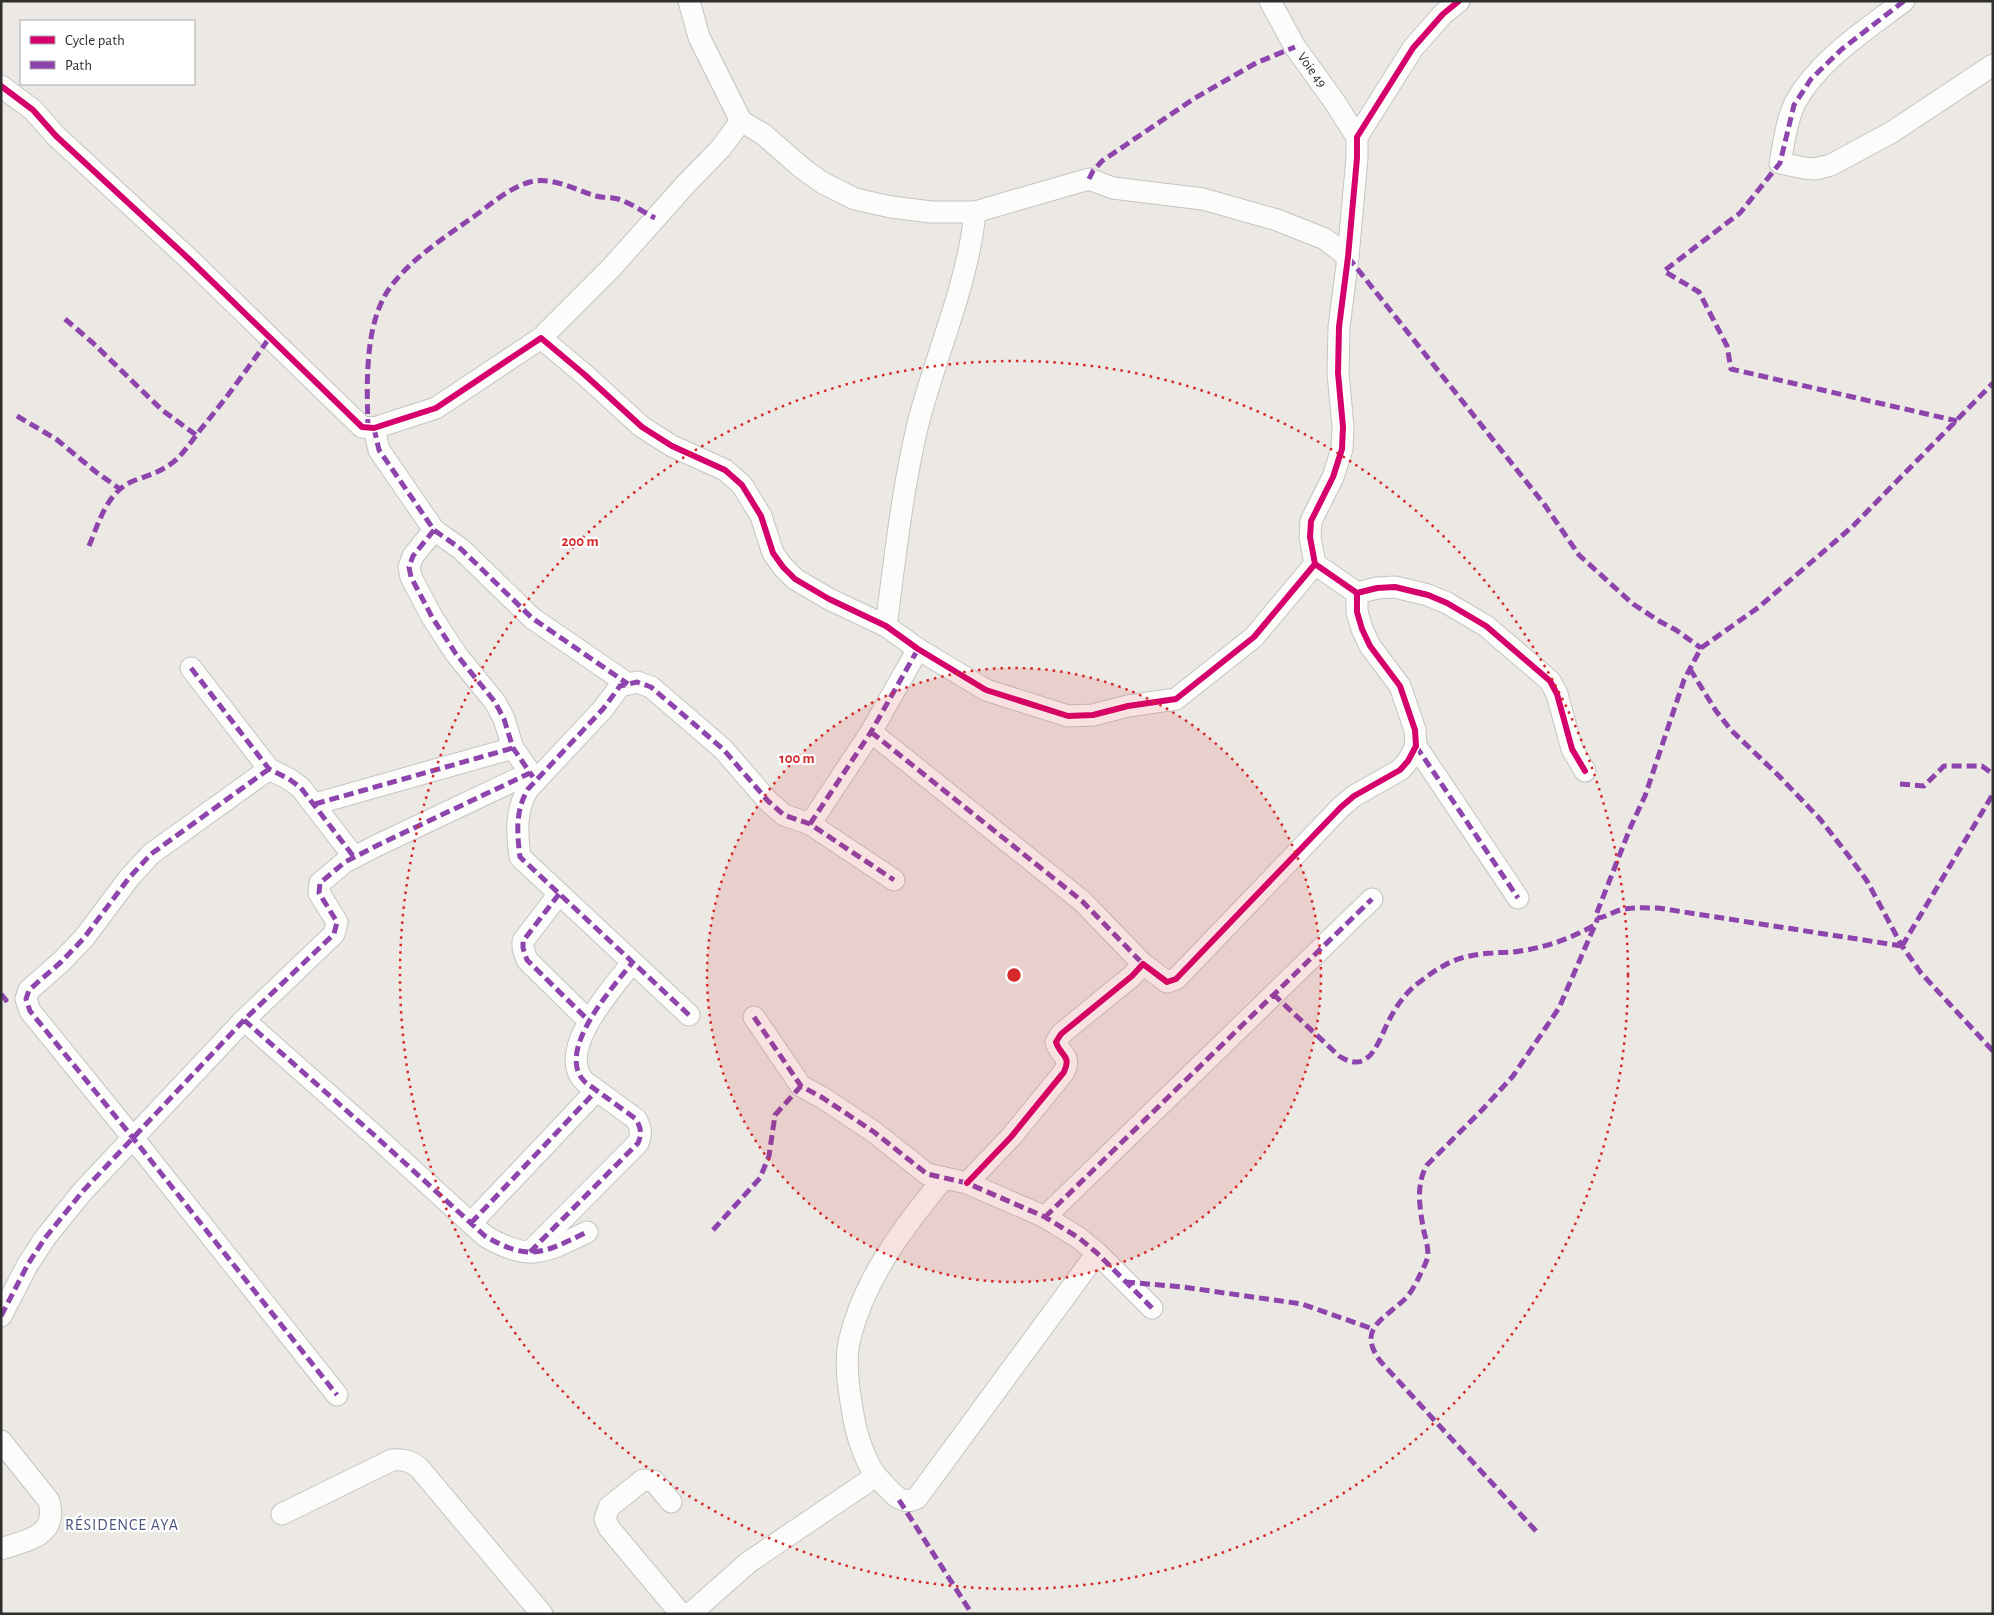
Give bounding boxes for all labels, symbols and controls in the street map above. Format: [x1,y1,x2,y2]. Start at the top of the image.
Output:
legend [20,20,195,85]
text: Cycle path [65,33,125,48]
street label: Voie 49 [1294,50,1329,90]
text: Path [65,58,92,73]
text: 200 m [561,534,599,549]
text: 100 m [779,751,815,766]
centre of rings [1005,966,1023,984]
district label: RÉSIDENCE AYA [65,1515,179,1533]

